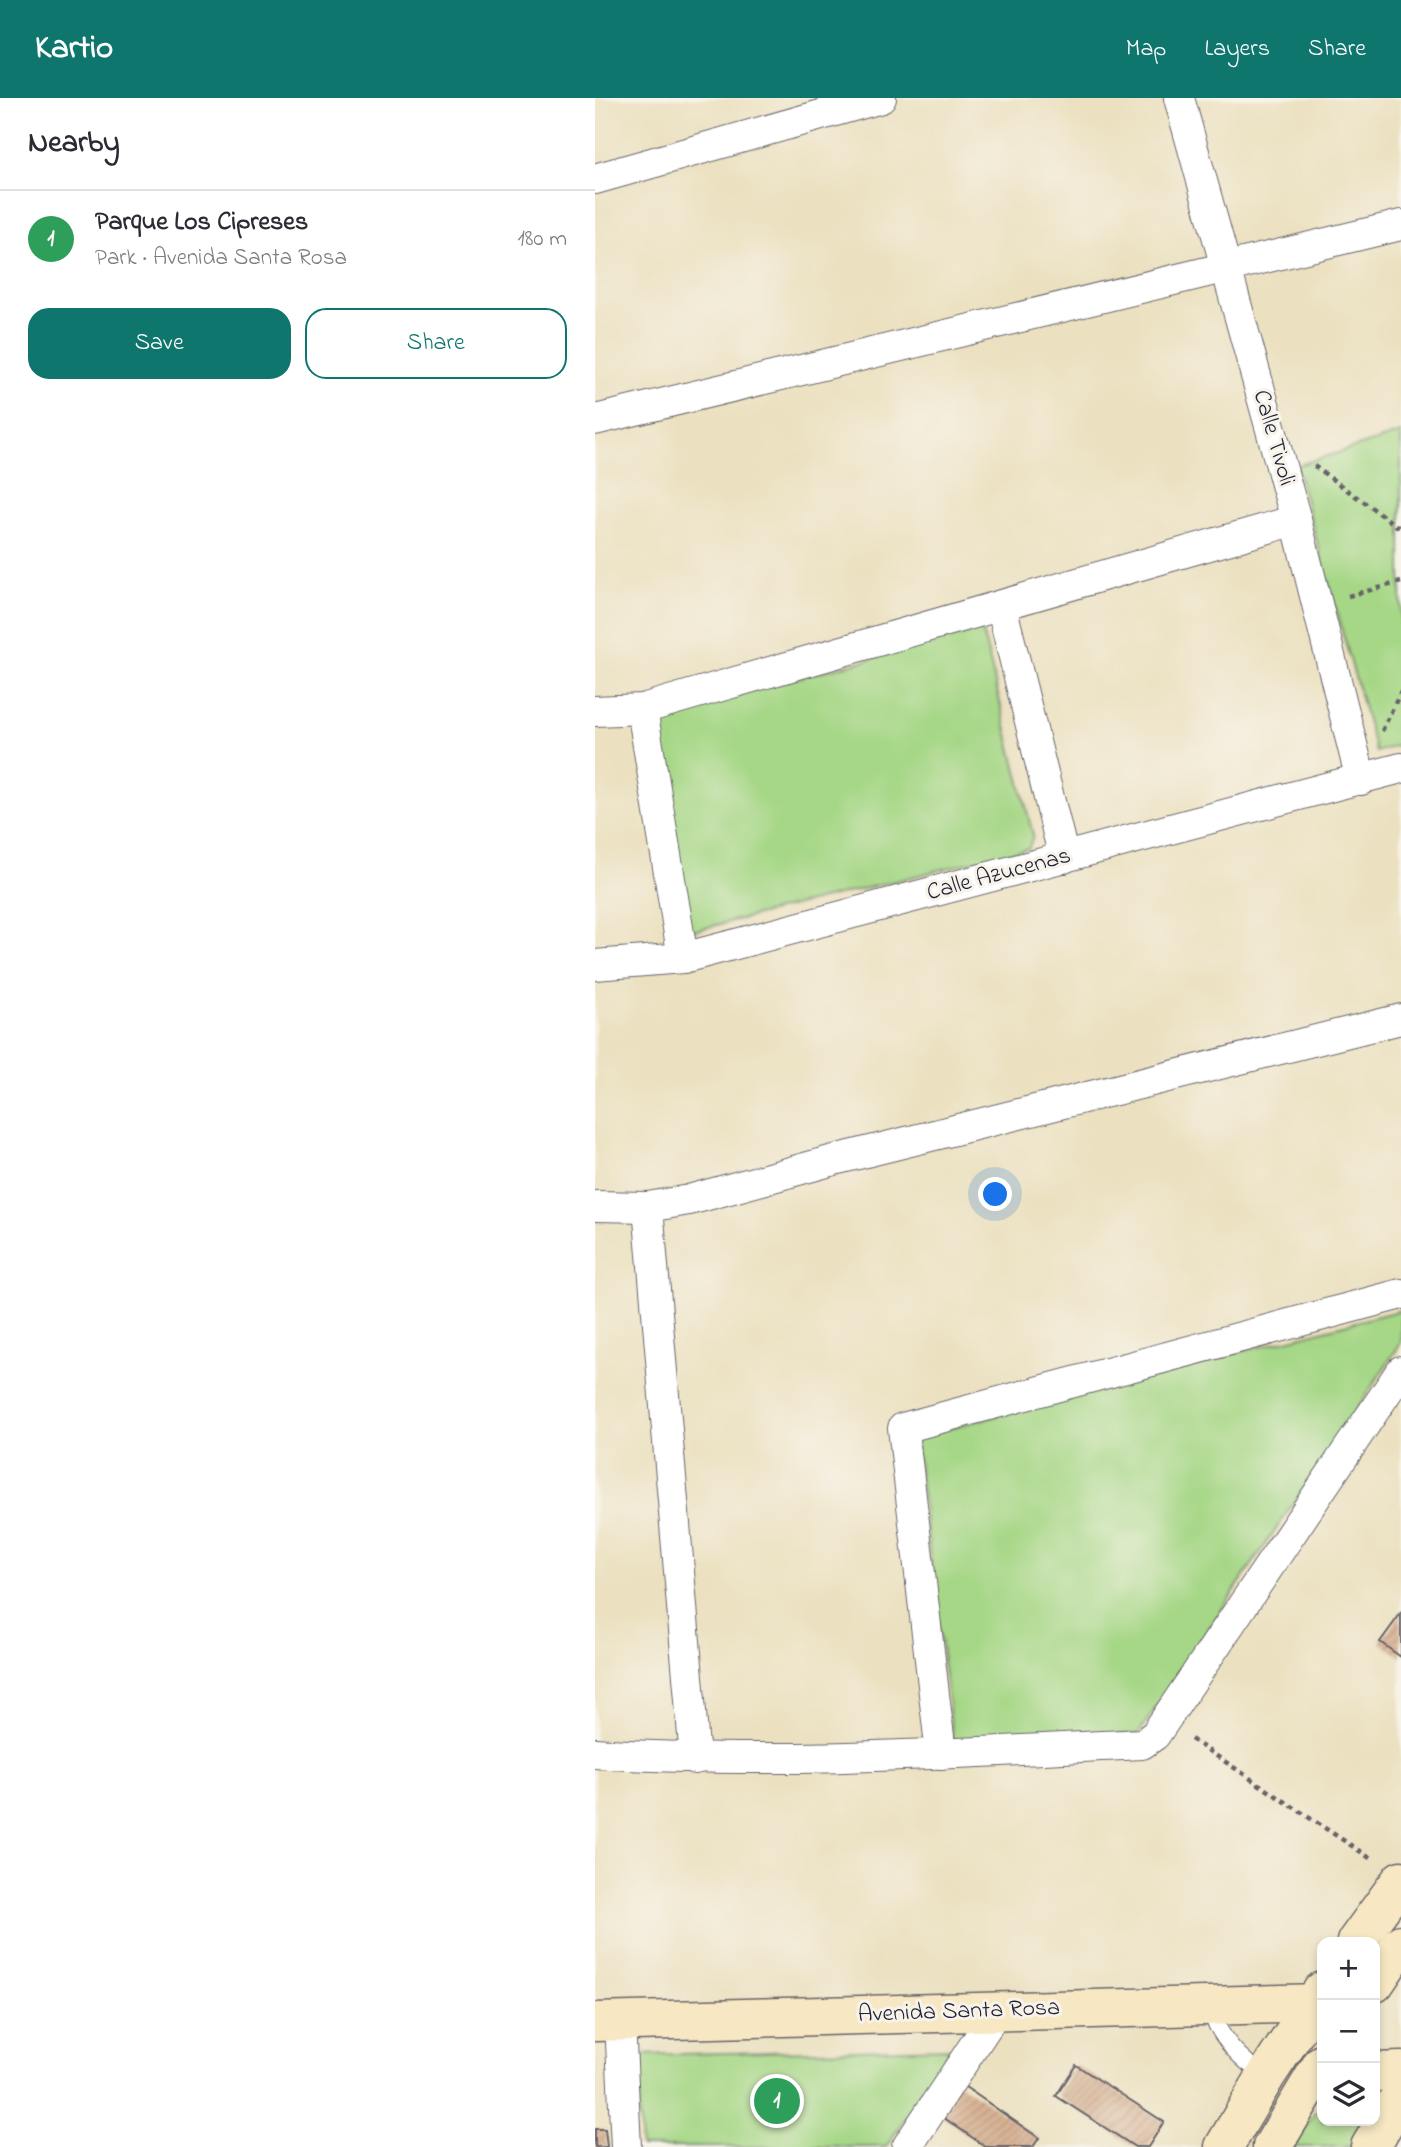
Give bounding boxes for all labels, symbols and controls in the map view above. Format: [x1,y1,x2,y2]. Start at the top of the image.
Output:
text: Kartio [35,25,113,73]
text: Map [1126,32,1166,67]
text: Layers [1204,32,1270,67]
text: Share [1308,32,1366,67]
text: Nearby [28,122,120,166]
text: Parque Los Cipreses [95,204,308,242]
text: 1 [47,223,55,256]
text: 180 m [518,223,567,256]
text: Park · Avenida Santa Rosa [95,242,347,275]
button: Save [28,308,291,379]
button: Share [305,308,567,379]
street label: Calle Tivoli [1243,386,1303,490]
street label: Calle Azucenas [923,839,1075,911]
your location [978,1177,1012,1211]
map controls [1317,1937,1380,2126]
button: + [1317,1937,1380,2000]
street label: Avenida Santa Rosa [857,1991,1061,2033]
button: − [1317,2000,1380,2063]
button: layers [1317,2063,1380,2126]
pin: 1 [754,2075,800,2127]

